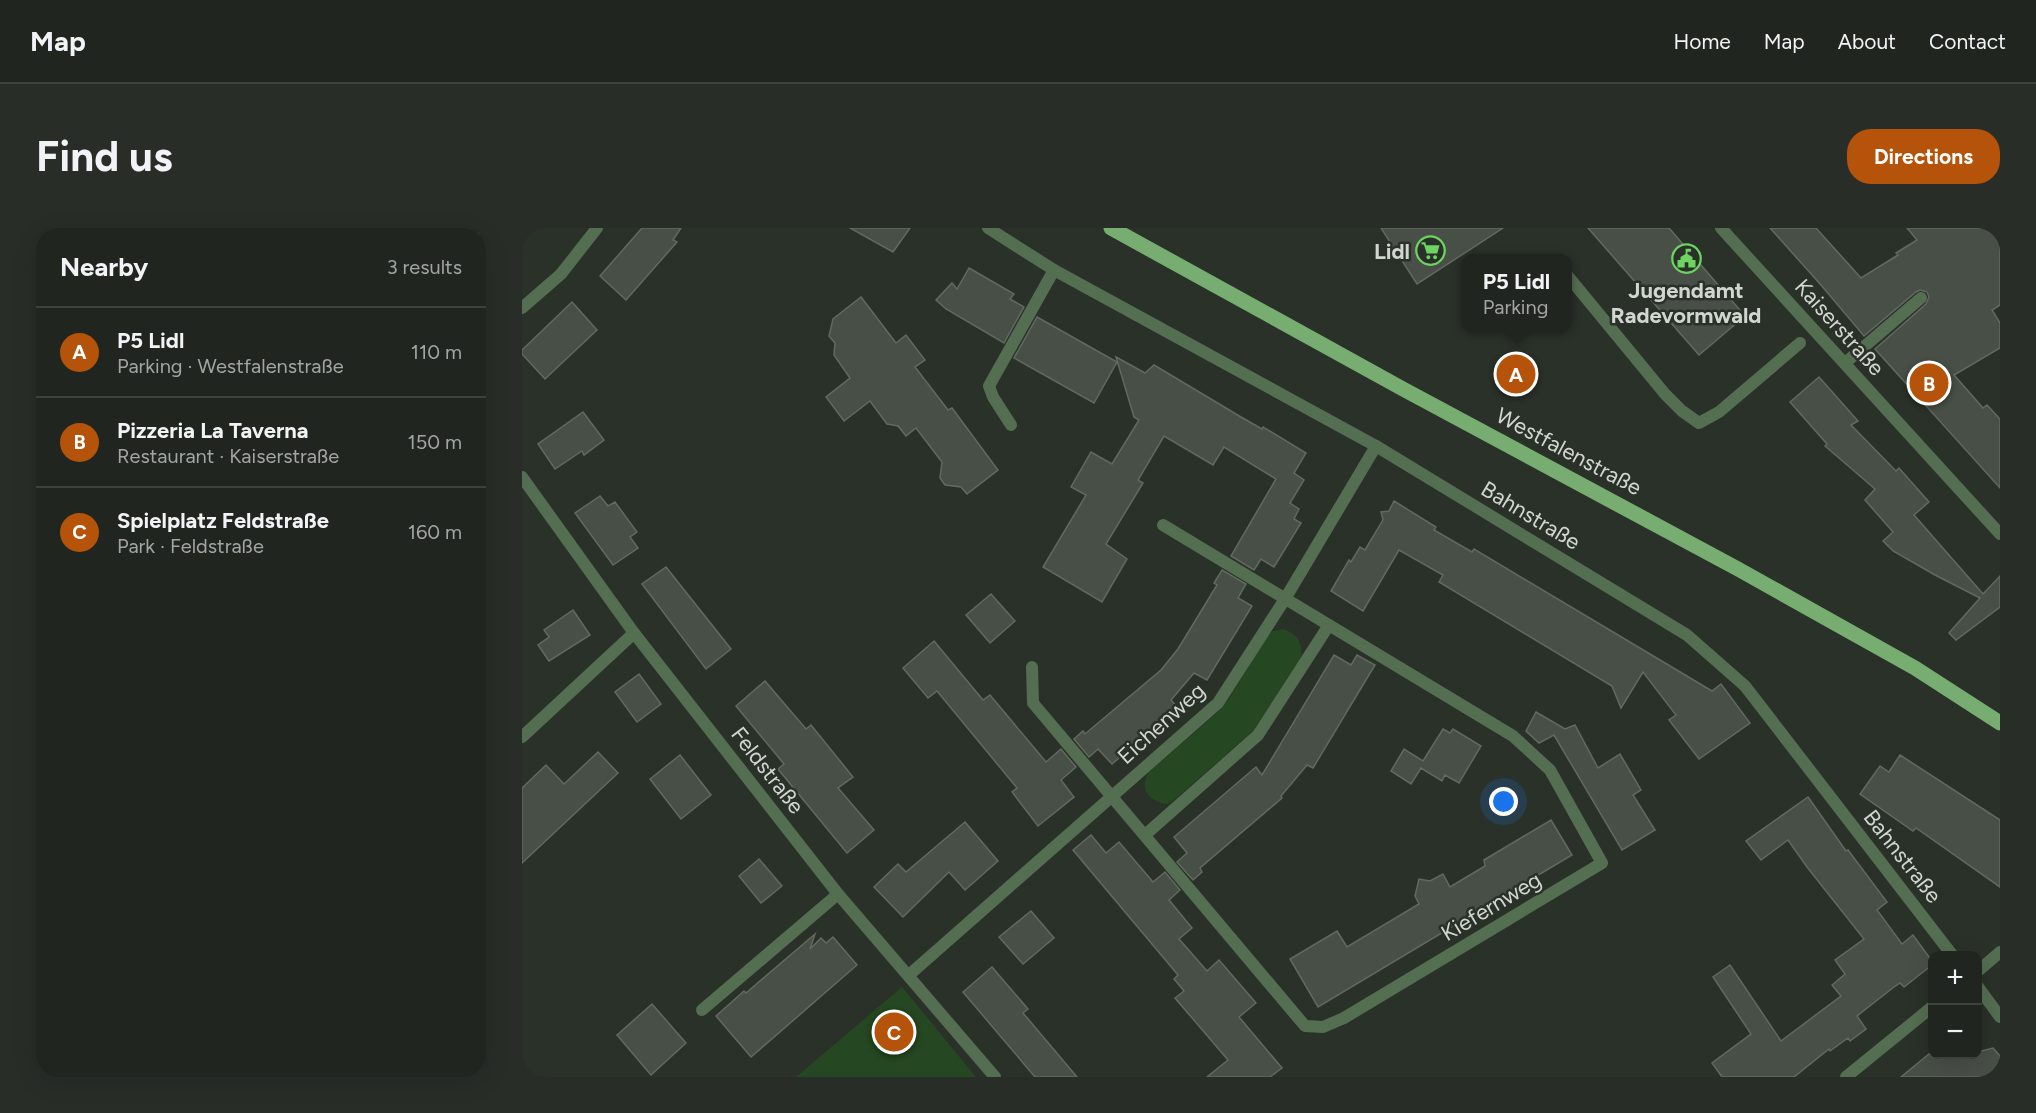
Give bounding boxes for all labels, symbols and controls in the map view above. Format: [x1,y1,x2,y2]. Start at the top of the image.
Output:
text: Map [30,24,86,58]
text: Home [1674,29,1731,54]
text: Map [1764,29,1805,54]
text: About [1838,29,1896,54]
text: Contact [1929,29,2006,54]
button: Directions [1847,129,2000,184]
text: Find us [36,131,173,182]
supermarket icon: Lidl [1415,235,1447,267]
place label: Lidl [1374,238,1410,265]
public building icon: Jugendamt Radevormwald [1670,242,1702,274]
text: Nearby [60,251,148,283]
popup [1461,254,1572,332]
text: 3 results [387,255,462,279]
text: P5 Lidl [1483,268,1550,295]
street label: Kaiserstraße [1789,273,1890,381]
place label: Jugendamt Radevormwald [1611,277,1761,329]
text: Parking [1483,295,1548,319]
text: P5 Lidl [117,327,184,354]
text: A [72,340,87,364]
text: 110 m [411,340,462,364]
pin: A [1496,352,1536,396]
text: Parking · Westfalenstraße [117,354,344,378]
pin: B [1910,360,1948,406]
street label: Westfalenstraße [1491,402,1646,501]
text: Pizzeria La Taverna [117,417,309,444]
text: B [73,430,86,454]
text: 150 m [407,430,462,454]
text: Restaurant · Kaiserstraße [117,444,339,468]
street label: Bahnstraße [1476,475,1585,556]
text: Spielplatz Feldstraße [117,507,329,534]
text: C [72,520,87,544]
text: 160 m [408,520,462,544]
text: Park · Feldstraße [117,534,264,558]
street label: Eichenweg [1112,677,1211,770]
street label: Feldstraße [725,721,810,819]
your location [1489,787,1518,816]
street label: Bahnstraße [1858,804,1947,908]
street label: Kiefernweg [1436,866,1546,947]
map controls [1928,951,1982,1059]
button: + [1928,951,1982,1005]
button: − [1928,1005,1982,1059]
pin: C [874,1010,914,1054]

